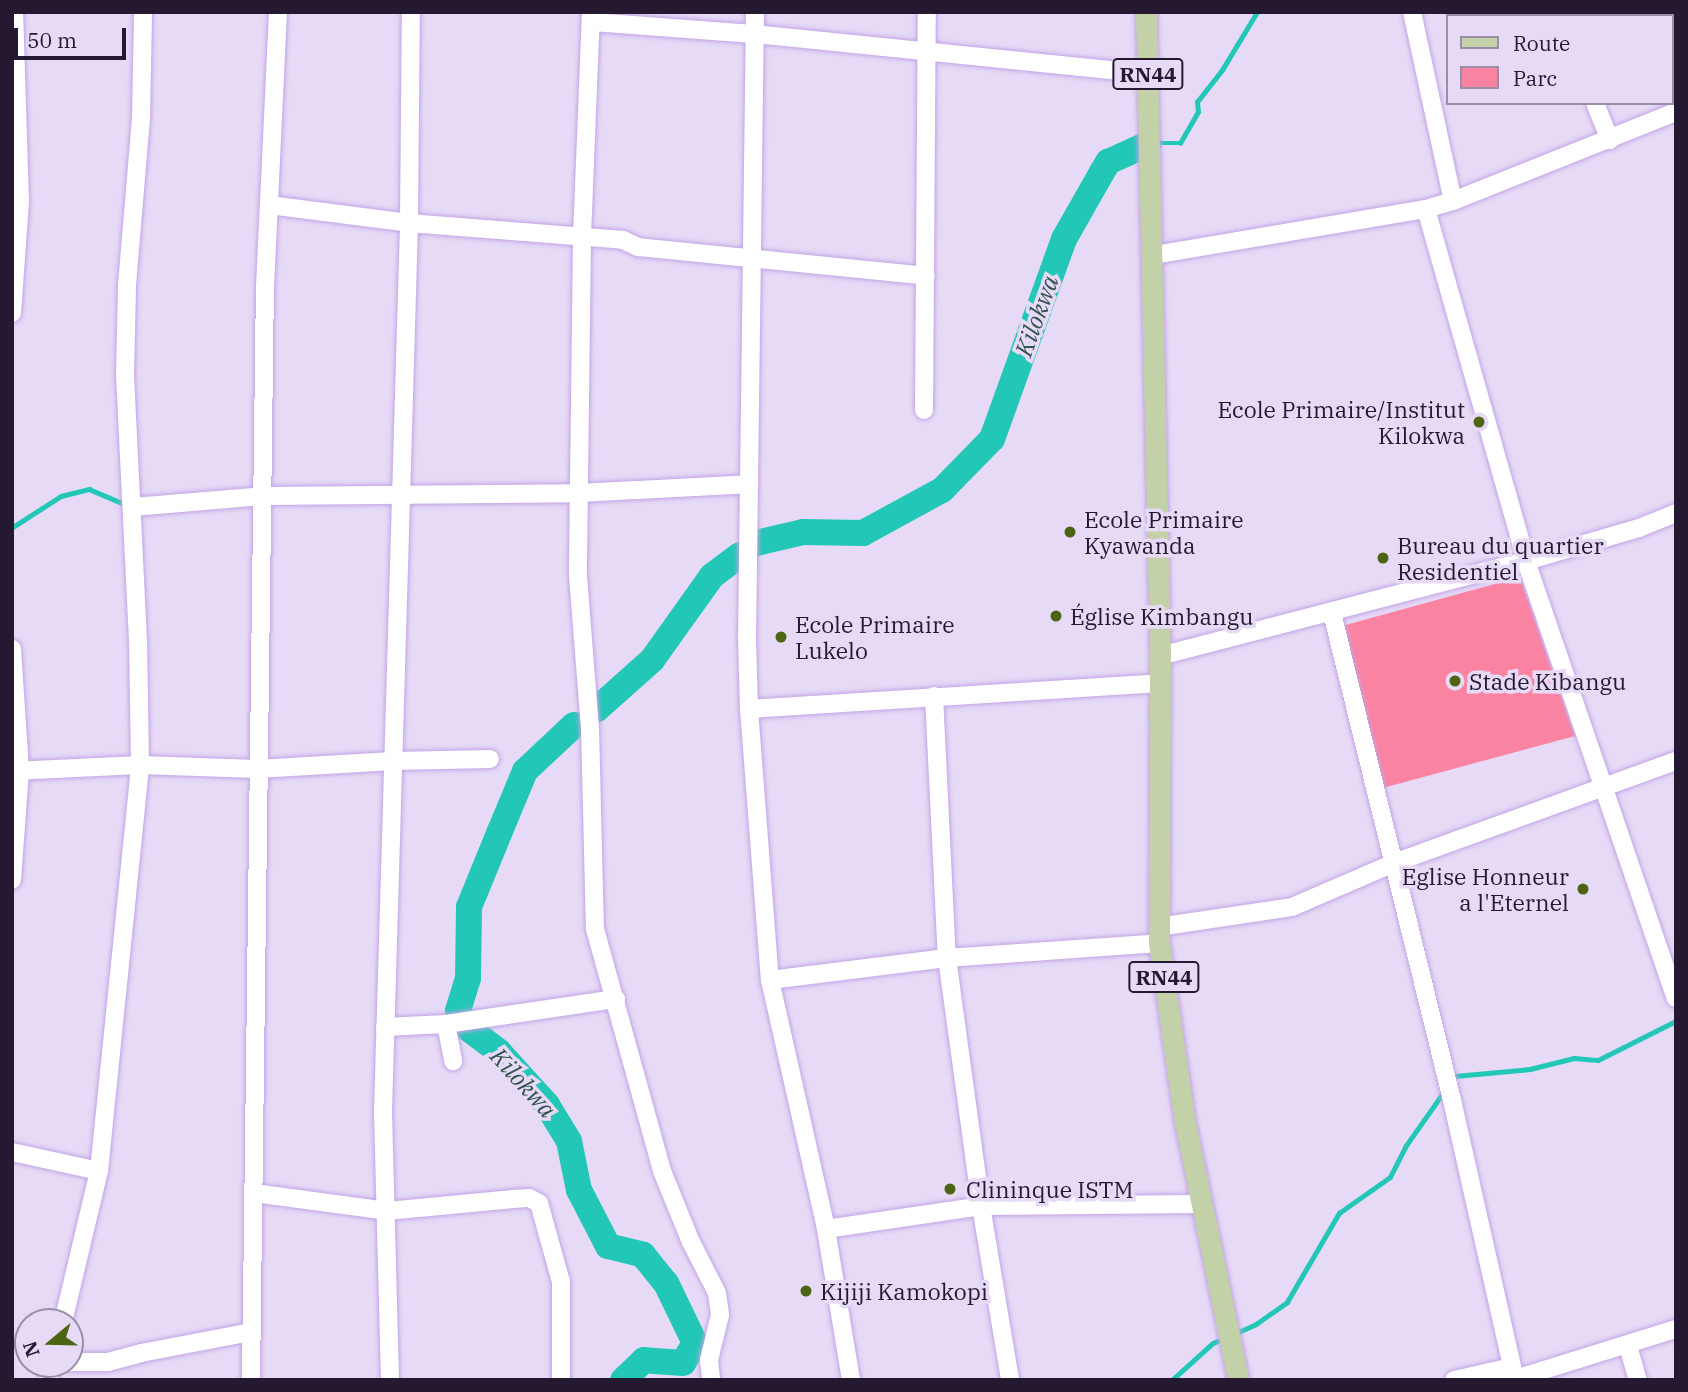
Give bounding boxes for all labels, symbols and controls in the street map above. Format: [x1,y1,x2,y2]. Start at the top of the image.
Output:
scale bar [18,14,130,58]
legend [1446,14,1674,105]
text: 50 m [27,26,77,54]
text: Route [1513,29,1570,57]
road number: RN44 [1111,56,1185,92]
text: Parc [1513,64,1557,92]
water label: Kilokwa [1009,272,1065,360]
place label: Ecole Primaire/Institut Kilokwa [1218,395,1465,449]
marker: Ecole Primaire/Institut Kilokwa [1471,414,1487,430]
place label: Ecole Primaire Kyawanda [1084,505,1244,559]
marker: Ecole Primaire Kyawanda [1062,524,1078,540]
place label: Bureau du quartier Residentiel [1397,531,1604,585]
marker: Bureau du quartier Residentiel [1375,550,1391,566]
place label: Église Kimbangu [1070,602,1253,630]
marker: Église Kimbangu [1048,608,1064,624]
place label: Ecole Primaire Lukelo [795,610,955,664]
marker: Ecole Primaire Lukelo [773,629,789,645]
place label: Stade Kibangu [1469,667,1626,695]
marker: Stade Kibangu [1447,673,1463,689]
place label: Eglise Honneur a l'Eternel [1402,862,1569,916]
marker: Eglise Honneur a l'Eternel [1575,881,1591,897]
road number: RN44 [1127,960,1201,995]
water label: Kilokwa [484,1042,562,1124]
place label: Clininque ISTM [966,1175,1134,1203]
marker: Clininque ISTM [940,1179,960,1199]
place label: Kijiji Kamokopi [820,1277,988,1305]
marker: Kijiji Kamokopi [798,1283,814,1299]
north arrow [14,1308,84,1378]
text: N [17,1338,45,1360]

